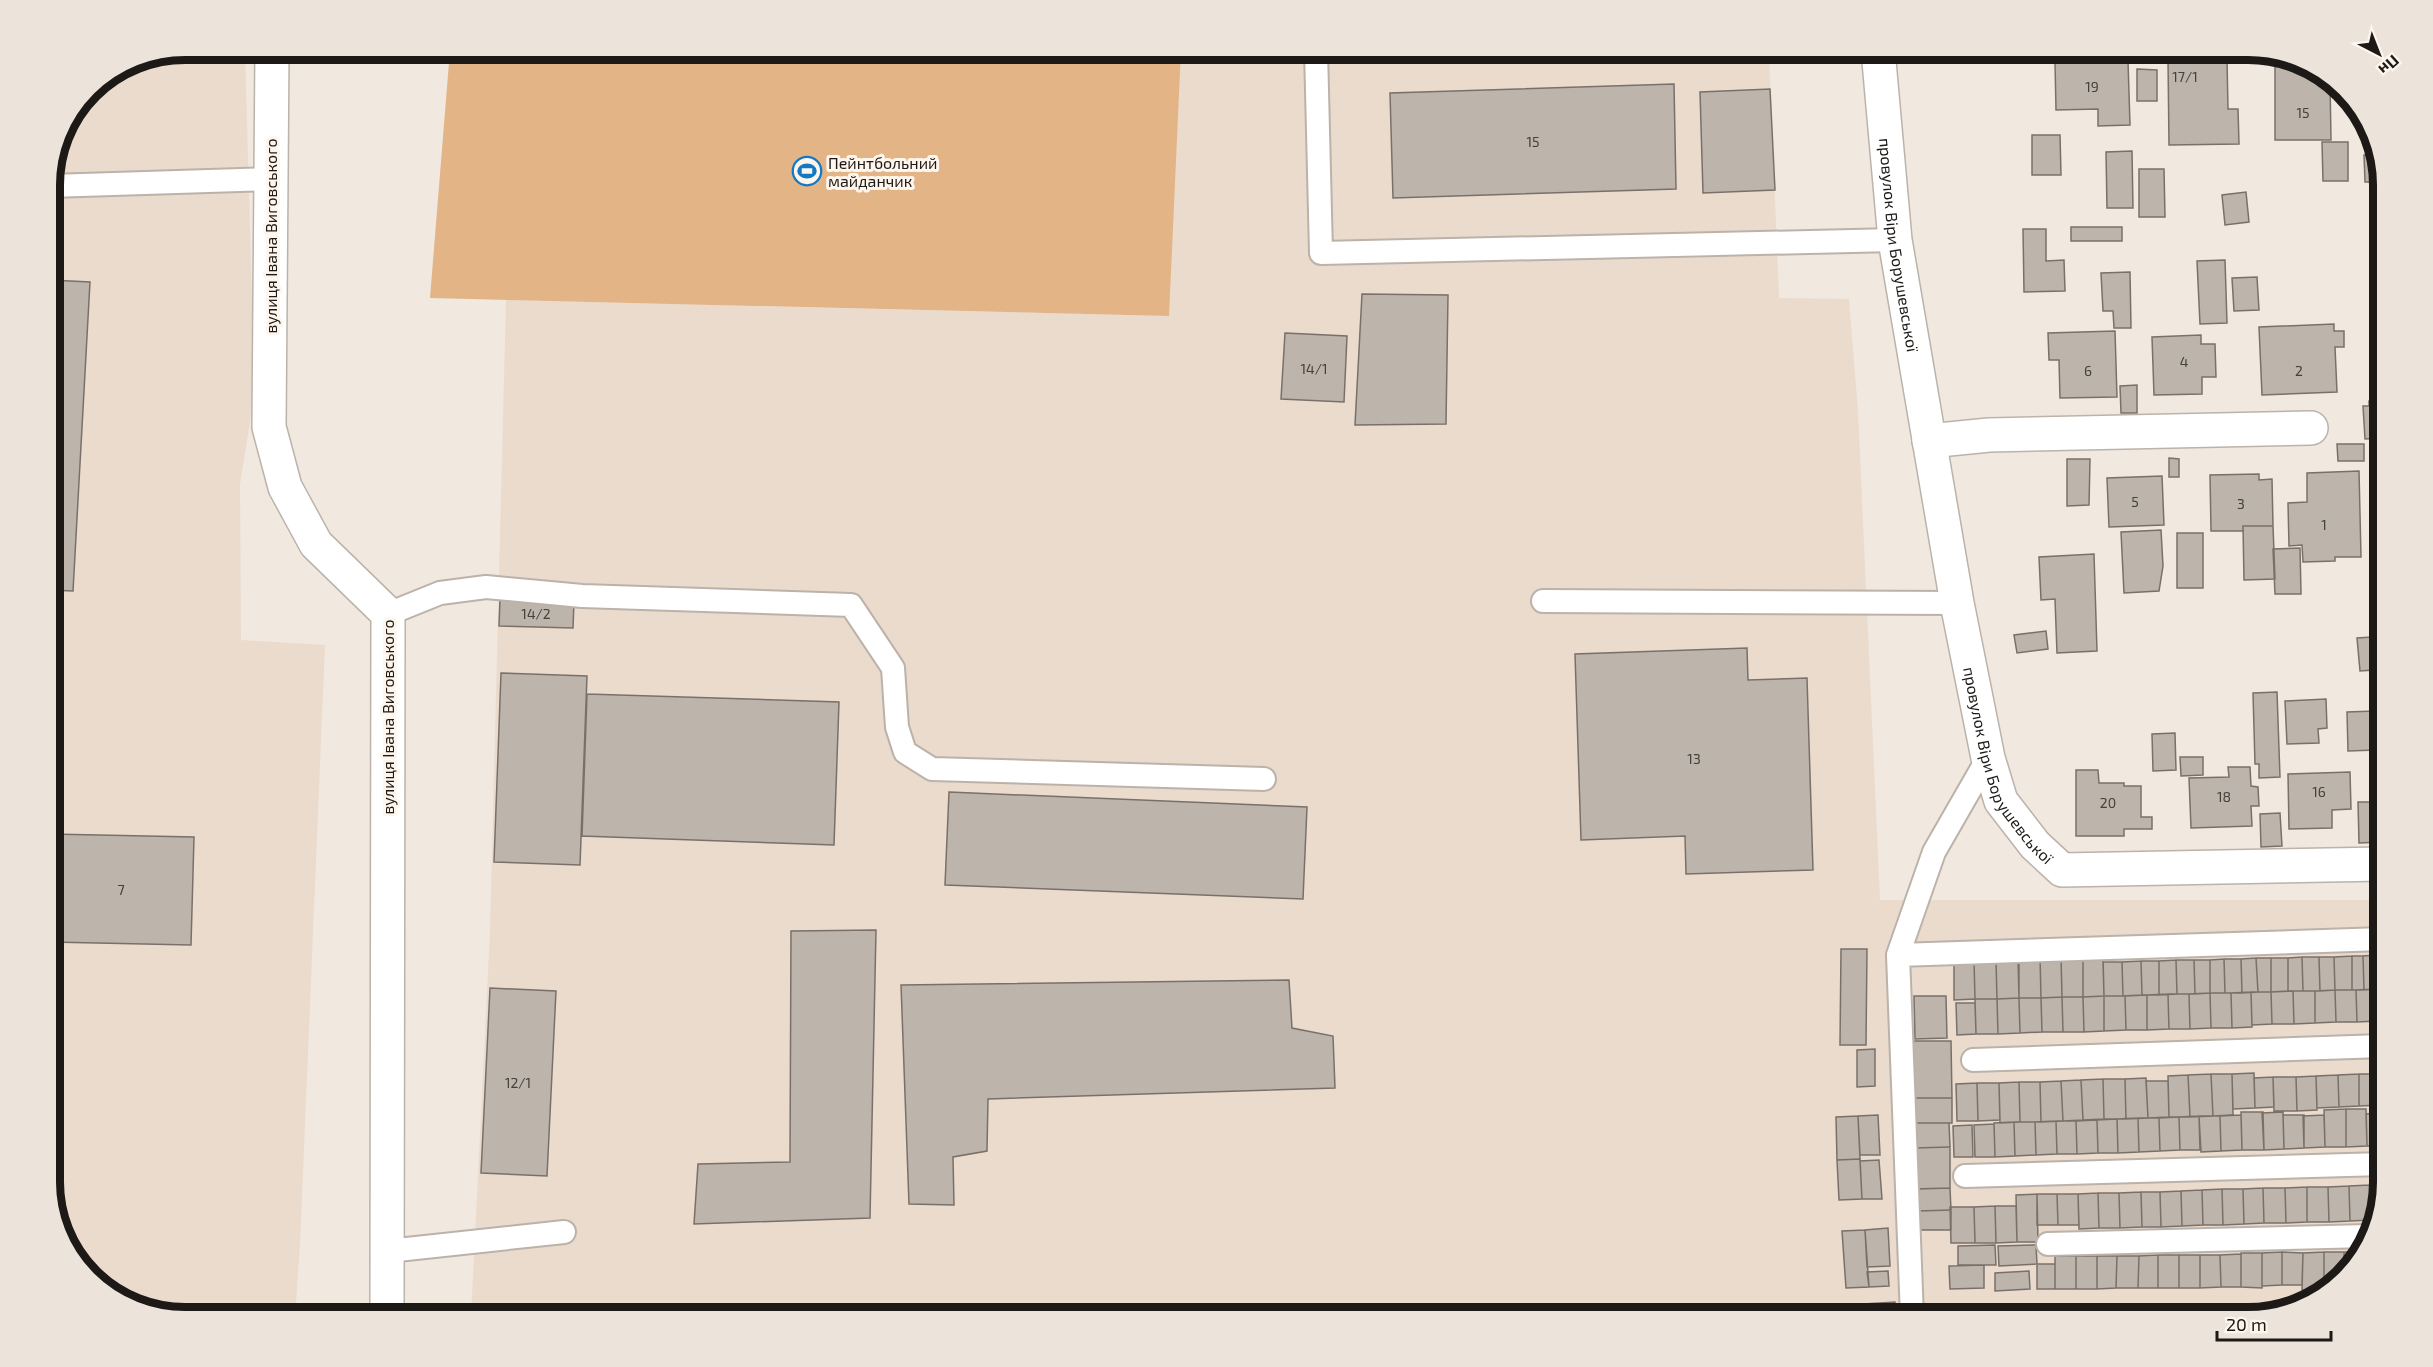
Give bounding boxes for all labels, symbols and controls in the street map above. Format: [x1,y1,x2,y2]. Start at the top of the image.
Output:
north arrow [2349,24,2409,84]
text: Пн [2375,52,2403,80]
house number: 17/1 [2172,68,2198,85]
house number: 19 [2085,78,2099,95]
house number: 15 [2296,104,2310,121]
house number: 15 [1526,133,1540,150]
street label: провулок Віри Борушевської [1876,137,1924,354]
street label: вулиця Івана Виговського [261,138,281,334]
place label: Пейнтбольний майданчик [828,153,937,190]
sports icon: Пейнтбольний майданчик [791,155,823,187]
house number: 4 [2180,353,2188,370]
house number: 14/1 [1301,360,1328,377]
house number: 6 [2084,362,2092,379]
house number: 2 [2295,362,2303,379]
house number: 5 [2131,493,2139,510]
house number: 3 [2237,495,2245,512]
house number: 1 [2321,516,2327,533]
house number: 14/2 [521,605,551,622]
street label: вулиця Івана Виговського [378,619,398,815]
street label: провулок Віри Борушевської [1960,665,2058,868]
house number: 13 [1687,750,1701,767]
house number: 16 [2312,783,2326,800]
house number: 18 [2217,788,2231,805]
house number: 20 [2100,794,2116,811]
house number: 7 [117,881,125,898]
house number: 12/1 [505,1074,531,1091]
scale bar [2217,1304,2331,1342]
text: 20 m [2226,1313,2267,1335]

